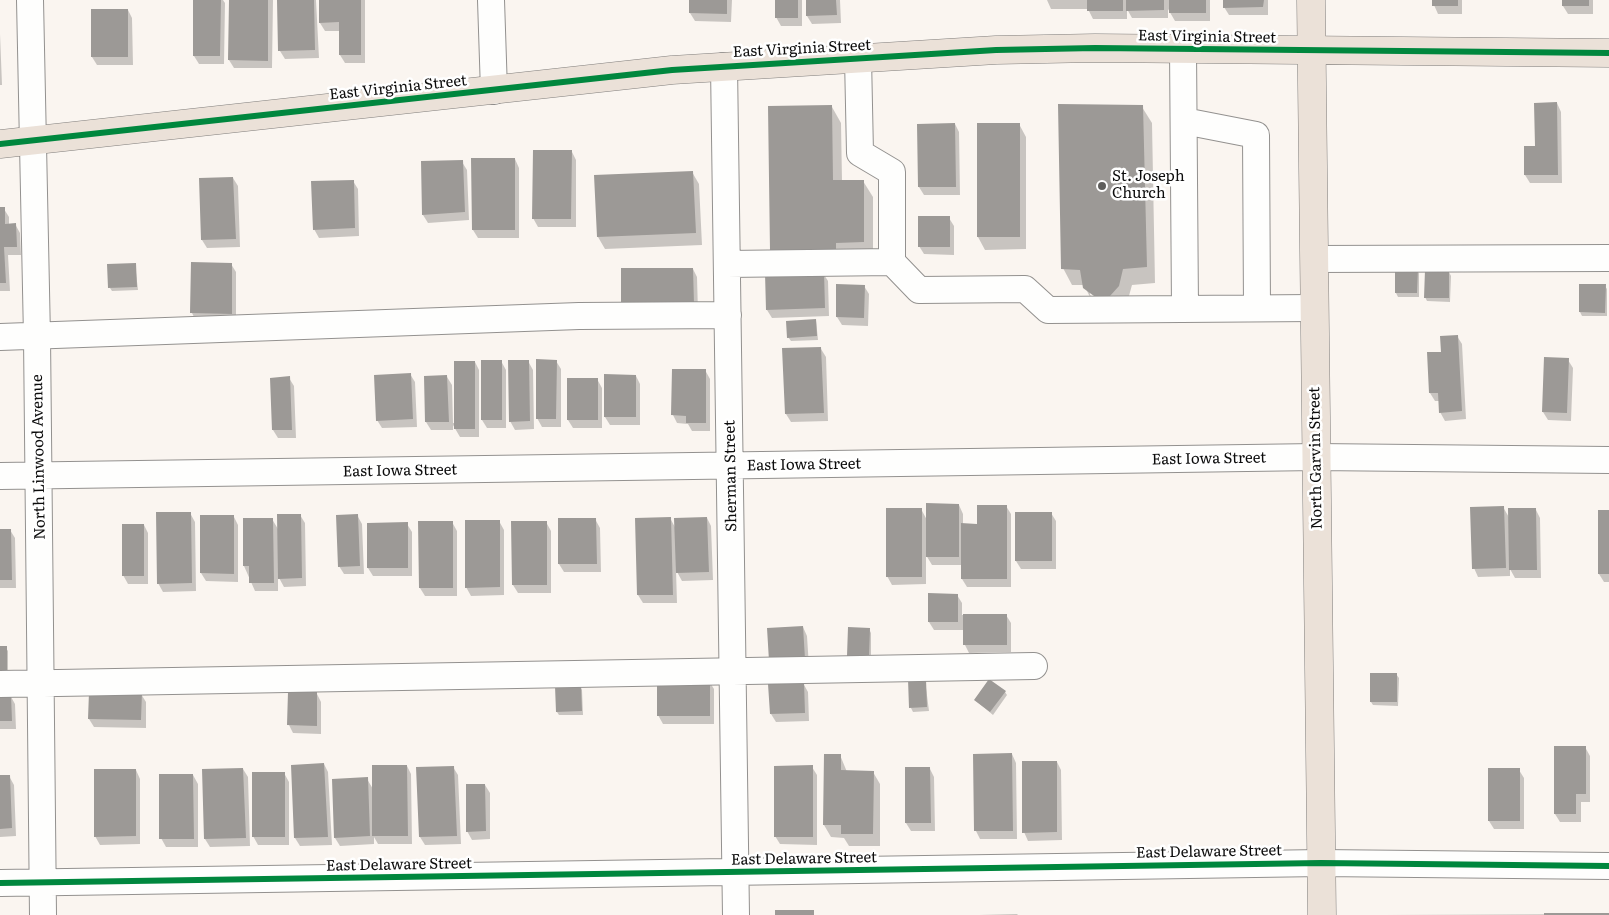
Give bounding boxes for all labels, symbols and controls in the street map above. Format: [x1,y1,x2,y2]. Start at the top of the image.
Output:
street label: East Virginia Street [1138,27,1276,47]
street label: East Virginia Street [732,36,872,62]
street label: East Virginia Street [328,72,468,104]
place label: St. Joseph Church [1112,168,1185,203]
marker: St. Joseph Church [1096,180,1108,192]
street label: North Linwood Avenue [29,374,49,540]
street label: North Garvin Street [1306,387,1326,529]
street label: Sherman Street [721,420,741,532]
street label: East Iowa Street [1152,449,1266,469]
street label: East Iowa Street [747,455,861,475]
street label: East Iowa Street [343,461,457,481]
street label: East Delaware Street [1136,842,1282,862]
street label: East Delaware Street [731,849,877,869]
street label: East Delaware Street [326,855,472,875]

